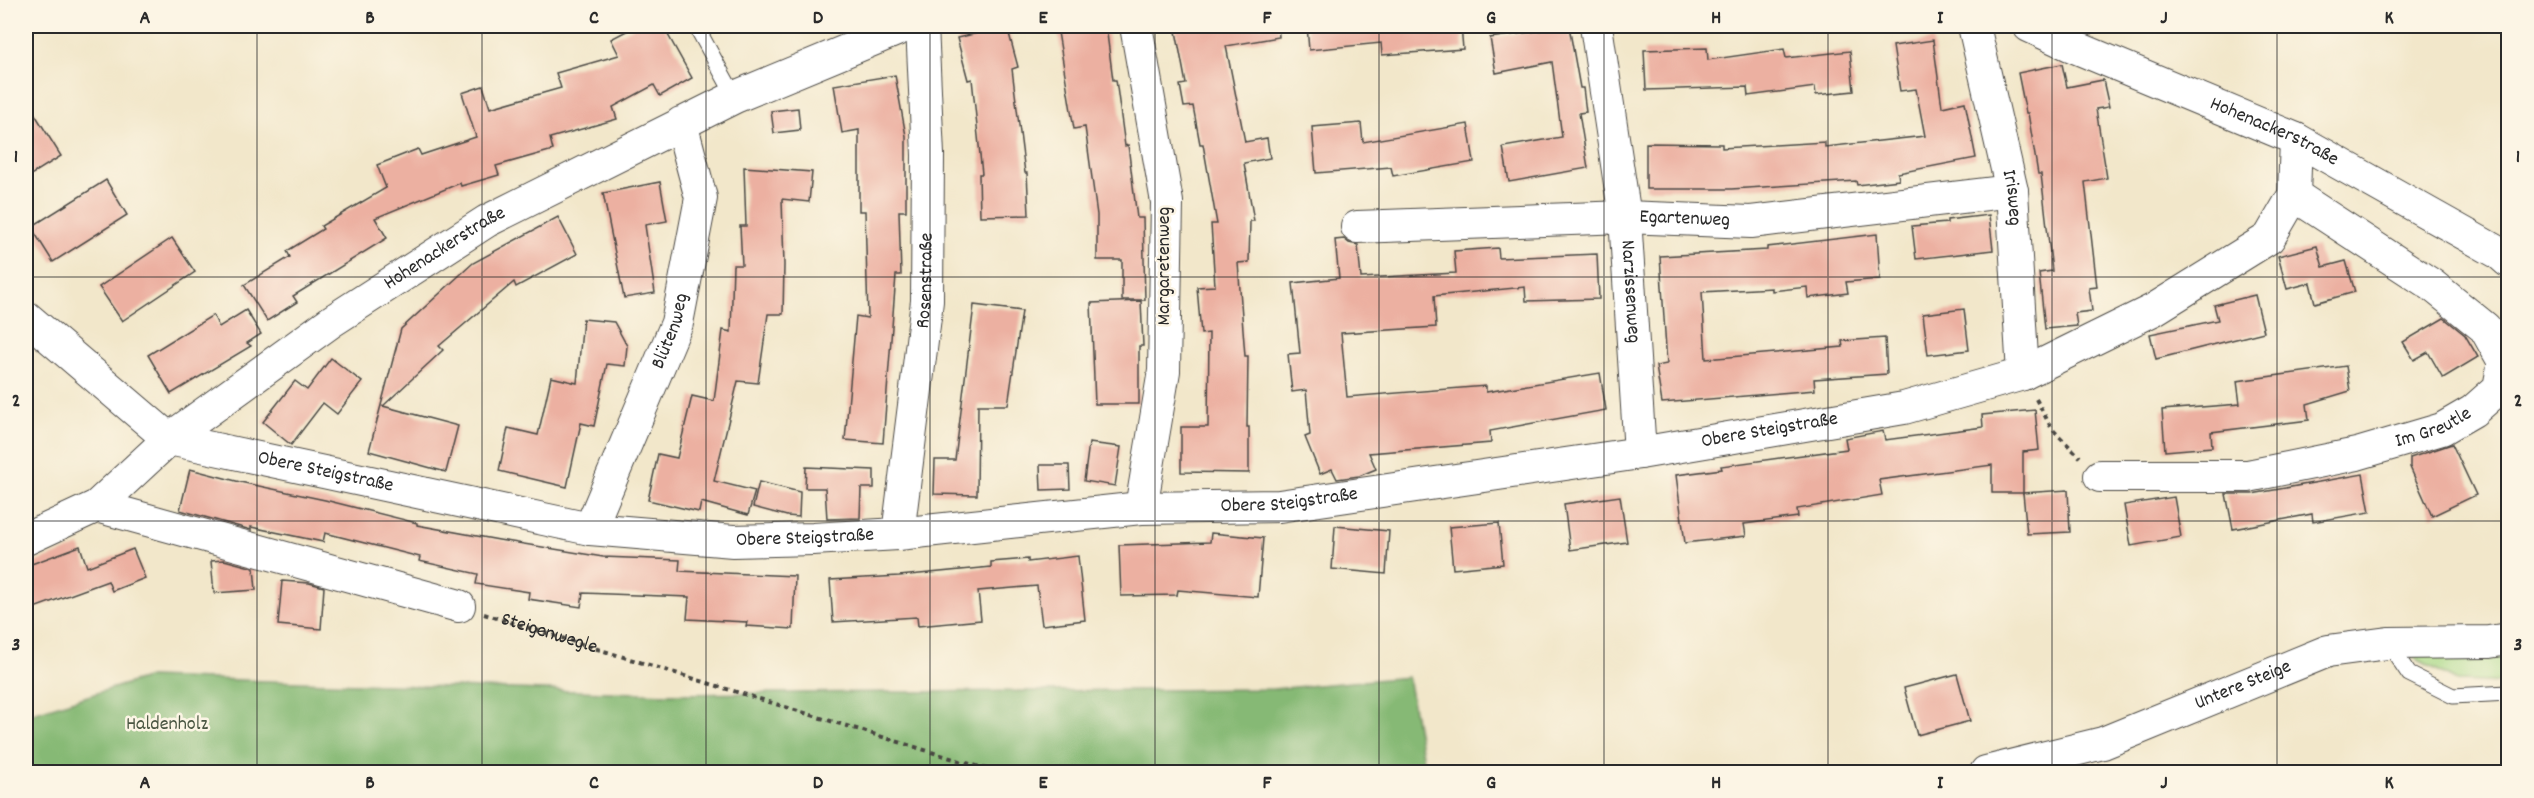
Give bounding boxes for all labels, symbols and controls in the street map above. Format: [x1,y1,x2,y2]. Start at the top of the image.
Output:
text: A [140,5,151,33]
text: B [365,5,375,33]
text: C [589,5,599,33]
text: D [813,5,824,33]
text: E [1038,5,1048,33]
text: F [1263,5,1273,33]
text: G [1486,5,1496,33]
text: H [1711,5,1721,33]
text: I [1937,5,1944,33]
text: J [2160,5,2168,33]
text: K [2384,5,2394,33]
street label: Hohenackerstraße [2205,91,2344,174]
text: 1 [14,144,18,172]
text: 1 [2516,144,2520,172]
street label: Irisweg [1994,167,2028,227]
street label: Hohenackerstraße [379,200,511,298]
street label: Egartenweg [1639,204,1731,235]
street label: Margaretenweg [1151,207,1179,325]
street label: Rosenstraße [910,232,941,330]
street label: Narzissenweg [1612,239,1647,344]
street label: Blütenweg [645,291,696,374]
text: 2 [12,388,20,416]
text: 2 [2514,388,2522,416]
street label: Im Greutle [2392,401,2477,456]
street label: Obere Steigstraße [1699,405,1840,456]
street label: Obere Steigstraße [255,444,396,501]
street label: Obere Steigstraße [1220,481,1360,521]
street label: Obere Steigstraße [736,521,875,555]
street label: Steigenwegle [497,606,601,662]
text: 3 [12,632,20,660]
text: 3 [2514,632,2522,660]
street label: Untere Steige [2191,653,2296,718]
park label: Haldenholz [126,711,209,739]
text: A [140,770,151,798]
text: B [365,770,375,798]
text: C [589,770,599,798]
text: D [813,770,824,798]
text: E [1038,770,1048,798]
text: F [1263,770,1273,798]
text: G [1486,770,1496,798]
text: H [1711,770,1721,798]
text: I [1937,770,1944,798]
text: J [2160,770,2168,798]
text: K [2384,770,2394,798]

